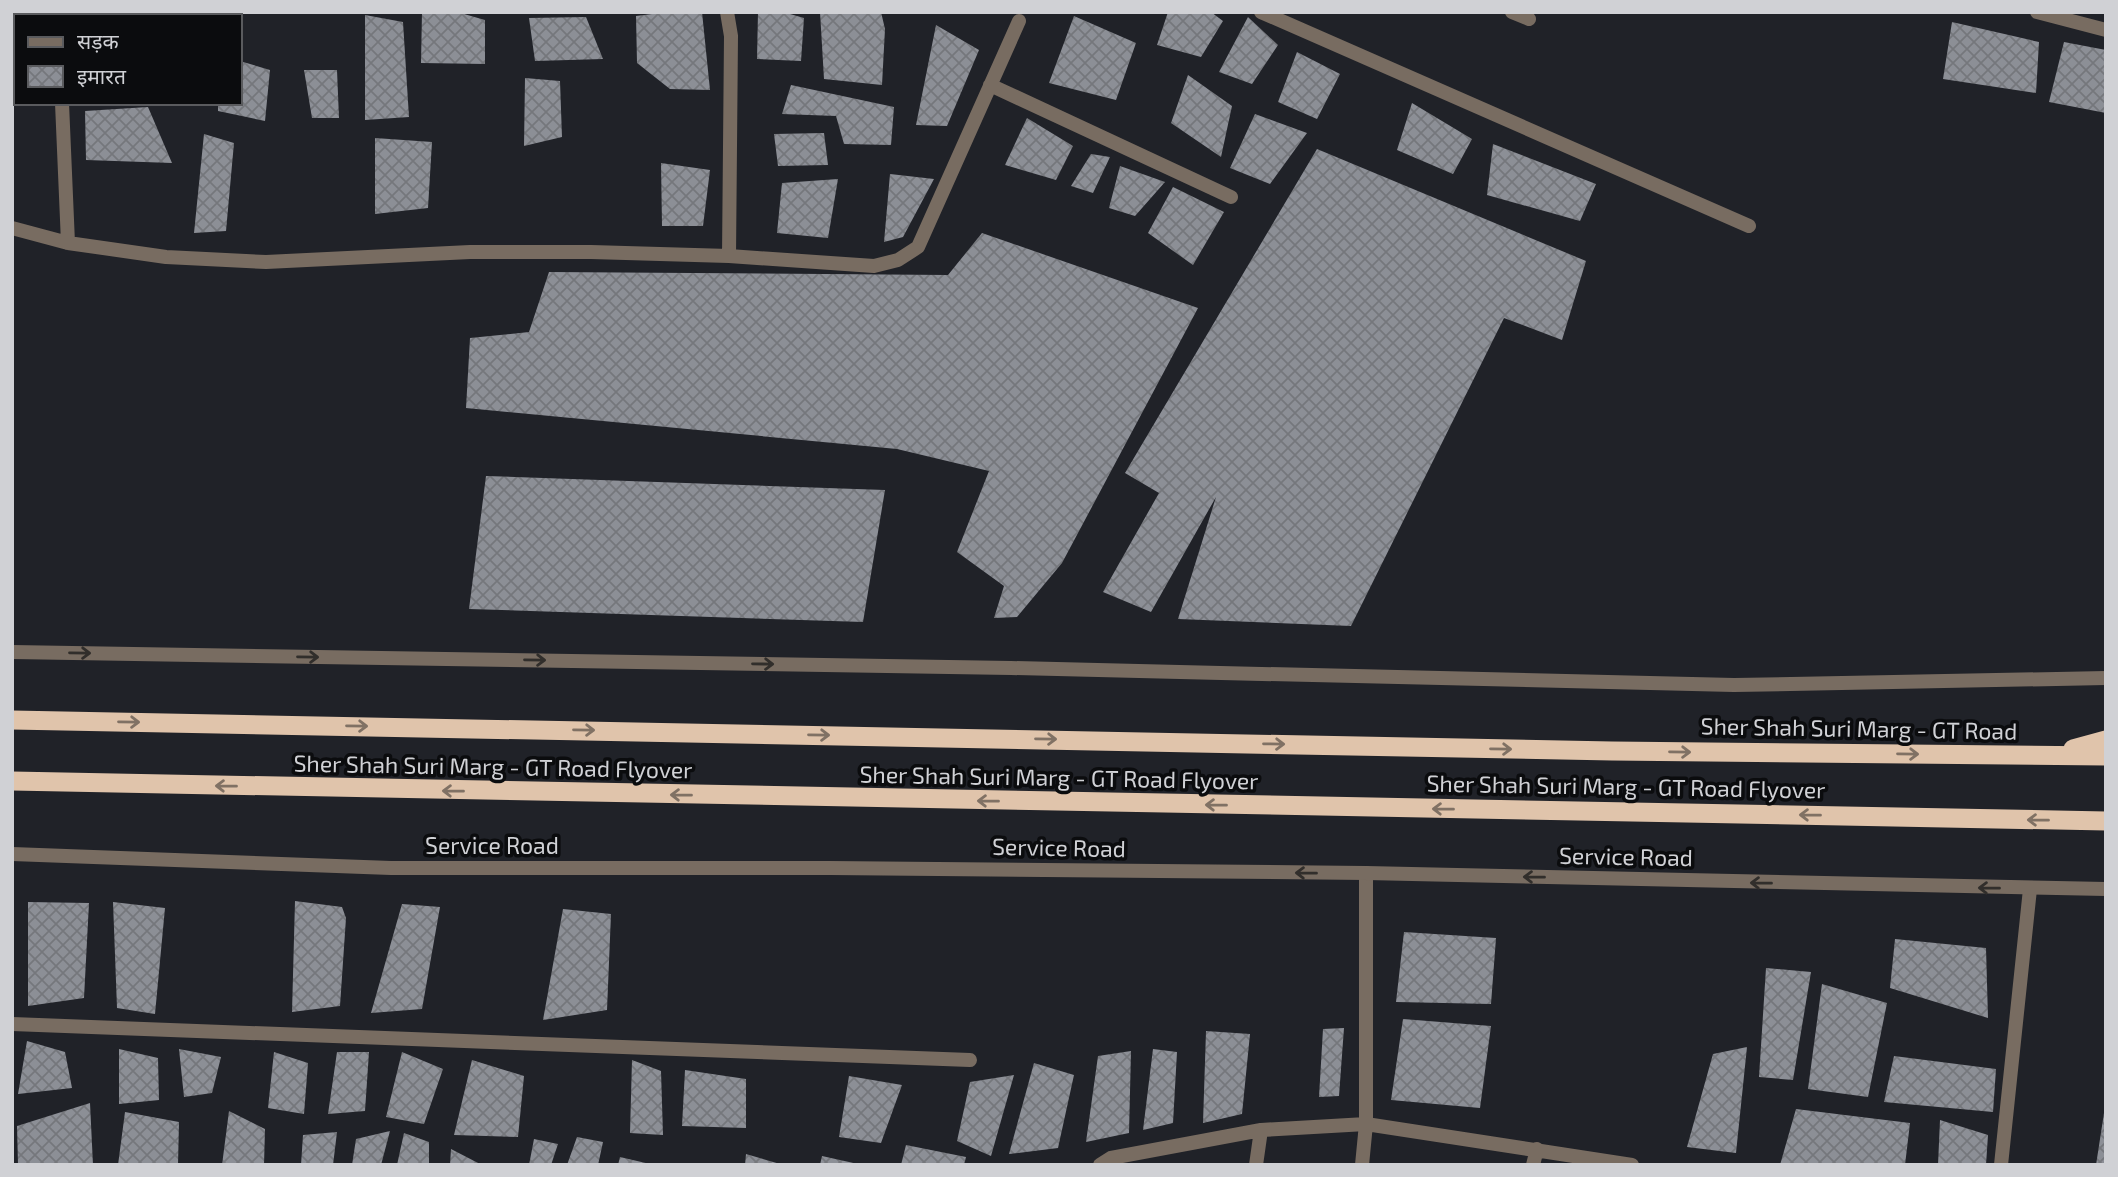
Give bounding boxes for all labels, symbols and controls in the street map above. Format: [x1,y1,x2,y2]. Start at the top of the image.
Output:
legend [14,14,242,105]
text: सड़क [77,28,119,53]
text: इमारत [77,63,127,88]
one-way arrow [69,646,92,660]
one-way arrow [296,650,319,664]
one-way arrow [524,654,547,667]
one-way arrow [751,657,774,671]
street label: Sher Shah Suri Marg - GT Road [1701,711,2018,745]
one-way arrow [118,715,141,729]
one-way arrow [345,719,368,733]
one-way arrow [573,724,596,737]
one-way arrow [807,728,830,741]
one-way arrow [1034,733,1057,746]
one-way arrow [1262,737,1285,751]
one-way arrow [1489,742,1512,756]
one-way arrow [1669,745,1692,759]
one-way arrow [1896,747,1919,761]
street label: Sher Shah Suri Marg - GT Road Flyover [293,749,693,783]
street label: Sher Shah Suri Marg - GT Road Flyover [859,760,1259,794]
street label: Sher Shah Suri Marg - GT Road Flyover [1426,769,1826,803]
one-way arrow [214,779,237,793]
one-way arrow [442,784,465,797]
one-way arrow [669,789,692,802]
one-way arrow [977,794,1000,808]
one-way arrow [1204,798,1227,812]
one-way arrow [1432,802,1455,816]
one-way arrow [1799,808,1822,822]
one-way arrow [2026,813,2049,826]
street label: Service Road [425,831,559,859]
street label: Service Road [992,832,1126,862]
street label: Service Road [1559,841,1693,871]
one-way arrow [1295,866,1318,880]
one-way arrow [1522,871,1545,884]
one-way arrow [1750,876,1773,889]
one-way arrow [1977,881,2000,894]

